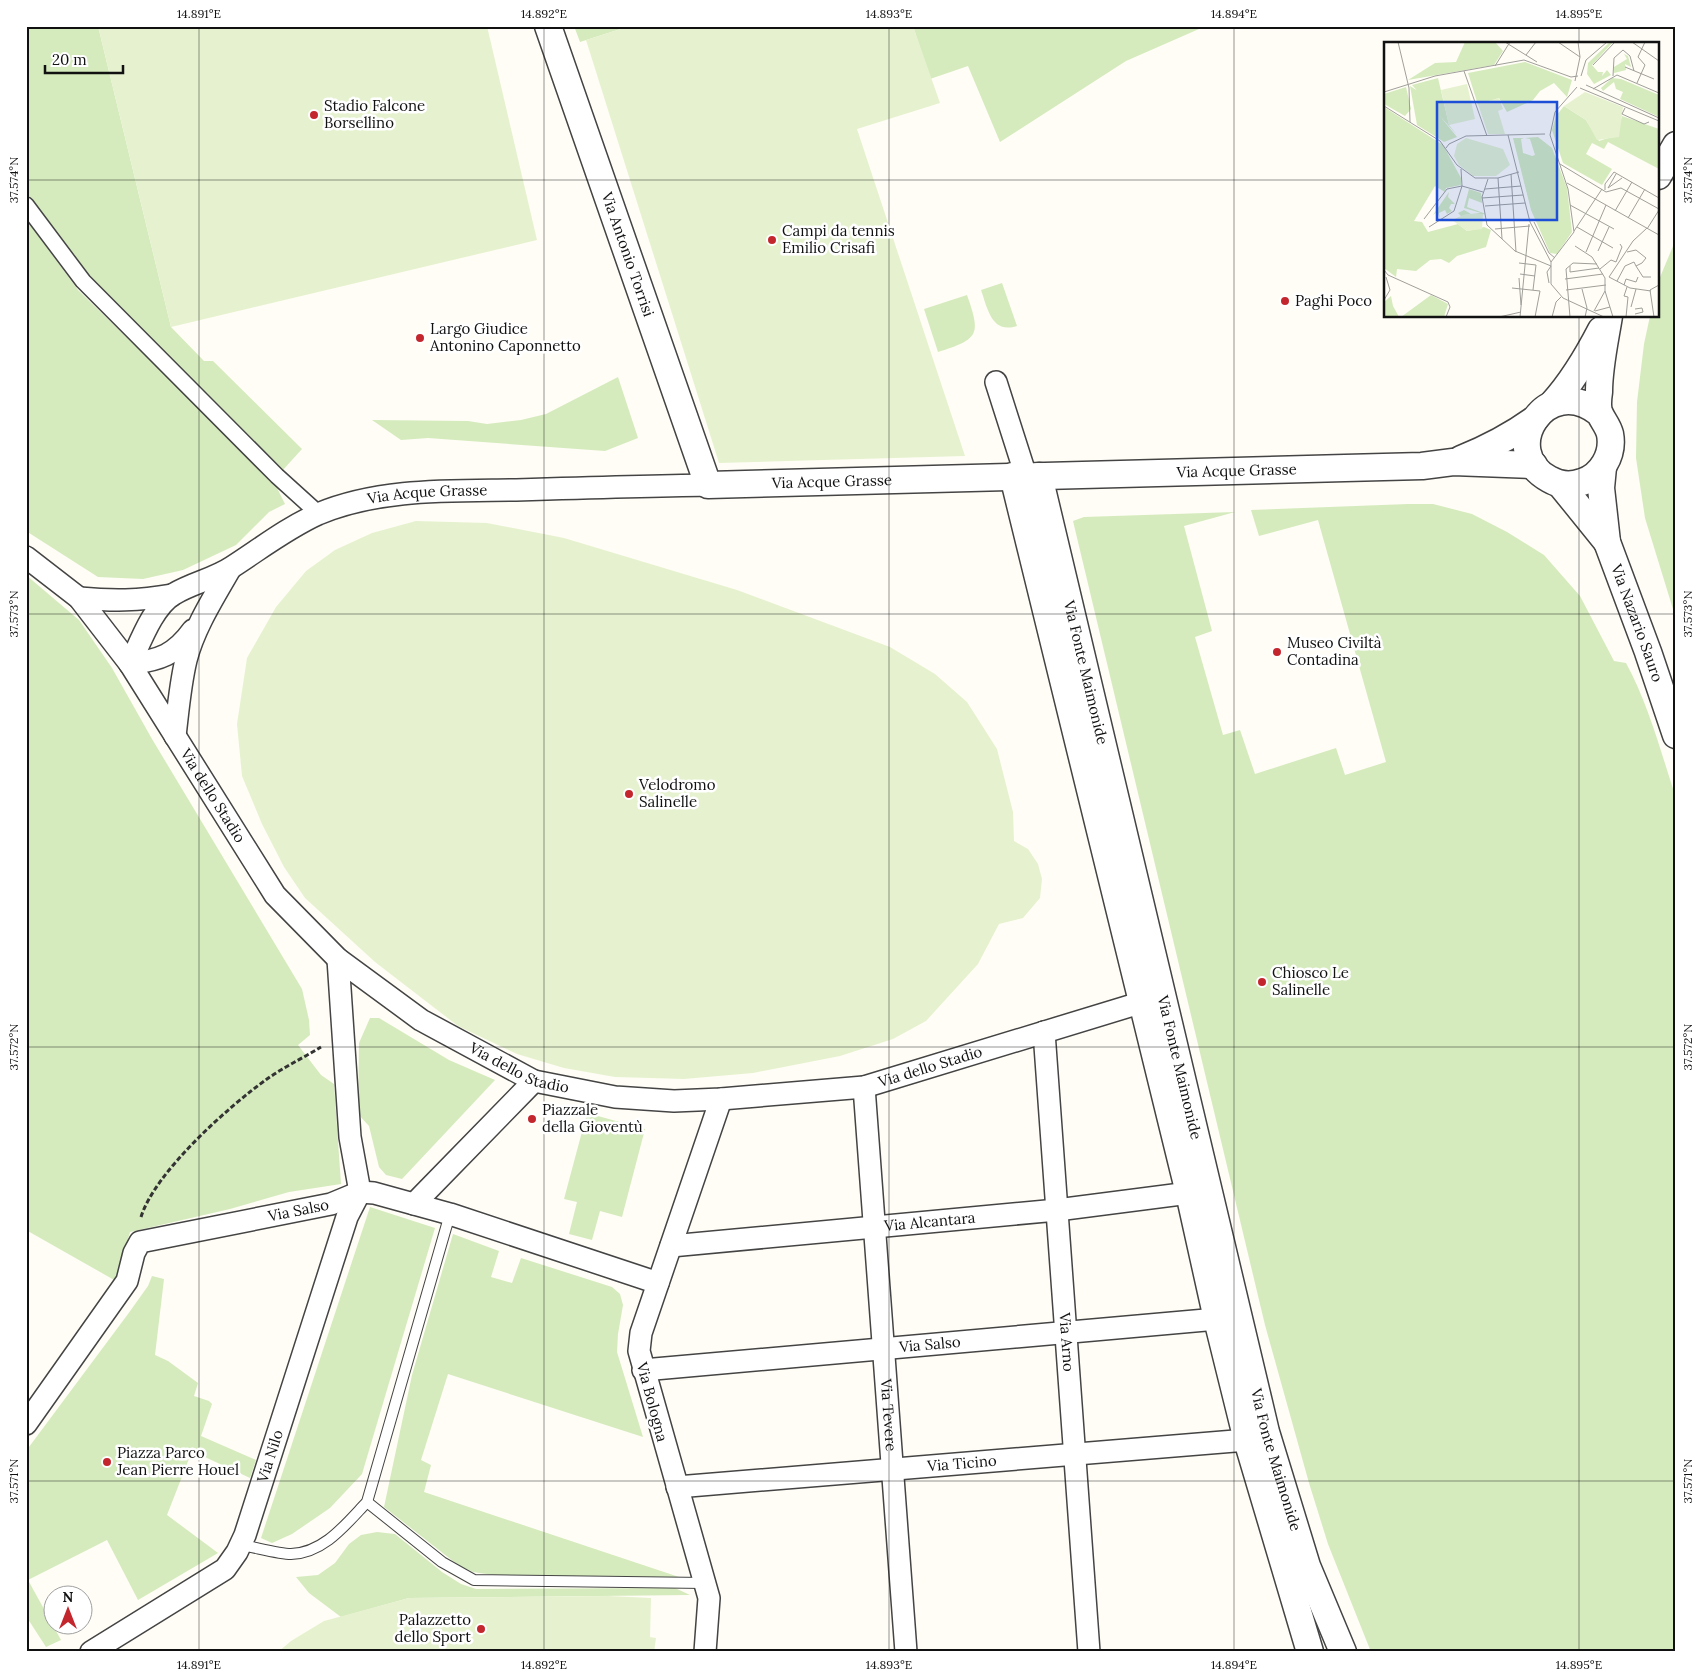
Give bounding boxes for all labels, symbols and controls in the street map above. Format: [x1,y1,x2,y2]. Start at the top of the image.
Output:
text: 14.891°E [177,6,221,21]
text: 14.892°E [521,6,567,21]
text: 14.893°E [866,6,912,21]
text: 14.894°E [1211,6,1257,21]
text: 14.895°E [1556,6,1602,21]
scale bar [45,42,122,74]
inset map [1384,42,1660,318]
text: 20 m [52,50,87,69]
place label: Stadio Falcone Borsellino [324,96,425,132]
marker: Stadio Falcone Borsellino [308,109,320,121]
text: 37.574°N [6,157,21,203]
text: 37.574°N [1680,157,1695,203]
street label: Via Antonio Torrisi [597,189,659,319]
place label: Campi da tennis Emilio Crisafi [782,221,895,257]
marker: Campi da tennis Emilio Crisafi [766,234,778,246]
place label: Paghi Poco [1295,291,1372,310]
marker: Paghi Poco [1279,295,1291,307]
place label: Largo Giudice Antonino Caponnetto [429,319,581,355]
marker: Largo Giudice Antonino Caponnetto [414,332,426,344]
street label: Via Acque Grasse [1175,459,1297,482]
street label: Via Acque Grasse [771,470,892,492]
street label: Via Acque Grasse [365,480,487,508]
street label: Via Nazario Sauro [1607,561,1667,685]
text: 37.573°N [6,590,21,638]
text: 37.573°N [1680,590,1695,638]
street label: Via Fonte Maimonide [1060,597,1112,746]
place label: Museo Civiltà Contadina [1287,633,1382,669]
marker: Museo Civiltà Contadina [1271,646,1283,658]
street label: Via dello Stadio [176,744,250,846]
place label: Velodromo Salinelle [638,775,716,811]
marker: Velodromo Salinelle [623,788,635,800]
place label: Chiosco Le Salinelle [1272,963,1349,999]
marker: Chiosco Le Salinelle [1256,976,1268,988]
street label: Via Fonte Maimonide [1153,992,1206,1141]
text: 37.572°N [6,1024,21,1070]
text: 37.572°N [1680,1024,1695,1070]
street label: Via dello Stadio [465,1037,571,1097]
street label: Via dello Stadio [875,1041,985,1091]
place label: Piazzale della Gioventù [542,1100,643,1136]
marker: Piazzale della Gioventù [526,1113,538,1125]
street label: Via Salso [265,1195,331,1226]
street label: Via Alcantara [882,1208,976,1235]
street label: Via Arno [1055,1311,1079,1373]
street label: Via Salso [897,1332,962,1356]
street label: Via Bologna [632,1359,672,1444]
street label: Via Tevere [877,1377,901,1452]
street label: Via Fonte Maimonide [1247,1386,1306,1533]
street label: Via Nilo [252,1427,287,1486]
place label: Piazza Parco Jean Pierre Houel [116,1443,239,1479]
street label: Via Ticino [926,1451,998,1475]
marker: Piazza Parco Jean Pierre Houel [101,1456,113,1468]
text: 37.571°N [6,1459,21,1503]
text: 37.571°N [1680,1459,1695,1503]
north arrow [42,1586,92,1636]
text: N [63,1588,74,1606]
place label: Palazzetto dello Sport [394,1610,471,1646]
marker: Palazzetto dello Sport [475,1623,487,1635]
text: 14.891°E [177,1657,221,1672]
text: 14.892°E [521,1657,567,1672]
text: 14.893°E [866,1657,912,1672]
text: 14.894°E [1211,1657,1257,1672]
text: 14.895°E [1556,1657,1602,1672]

